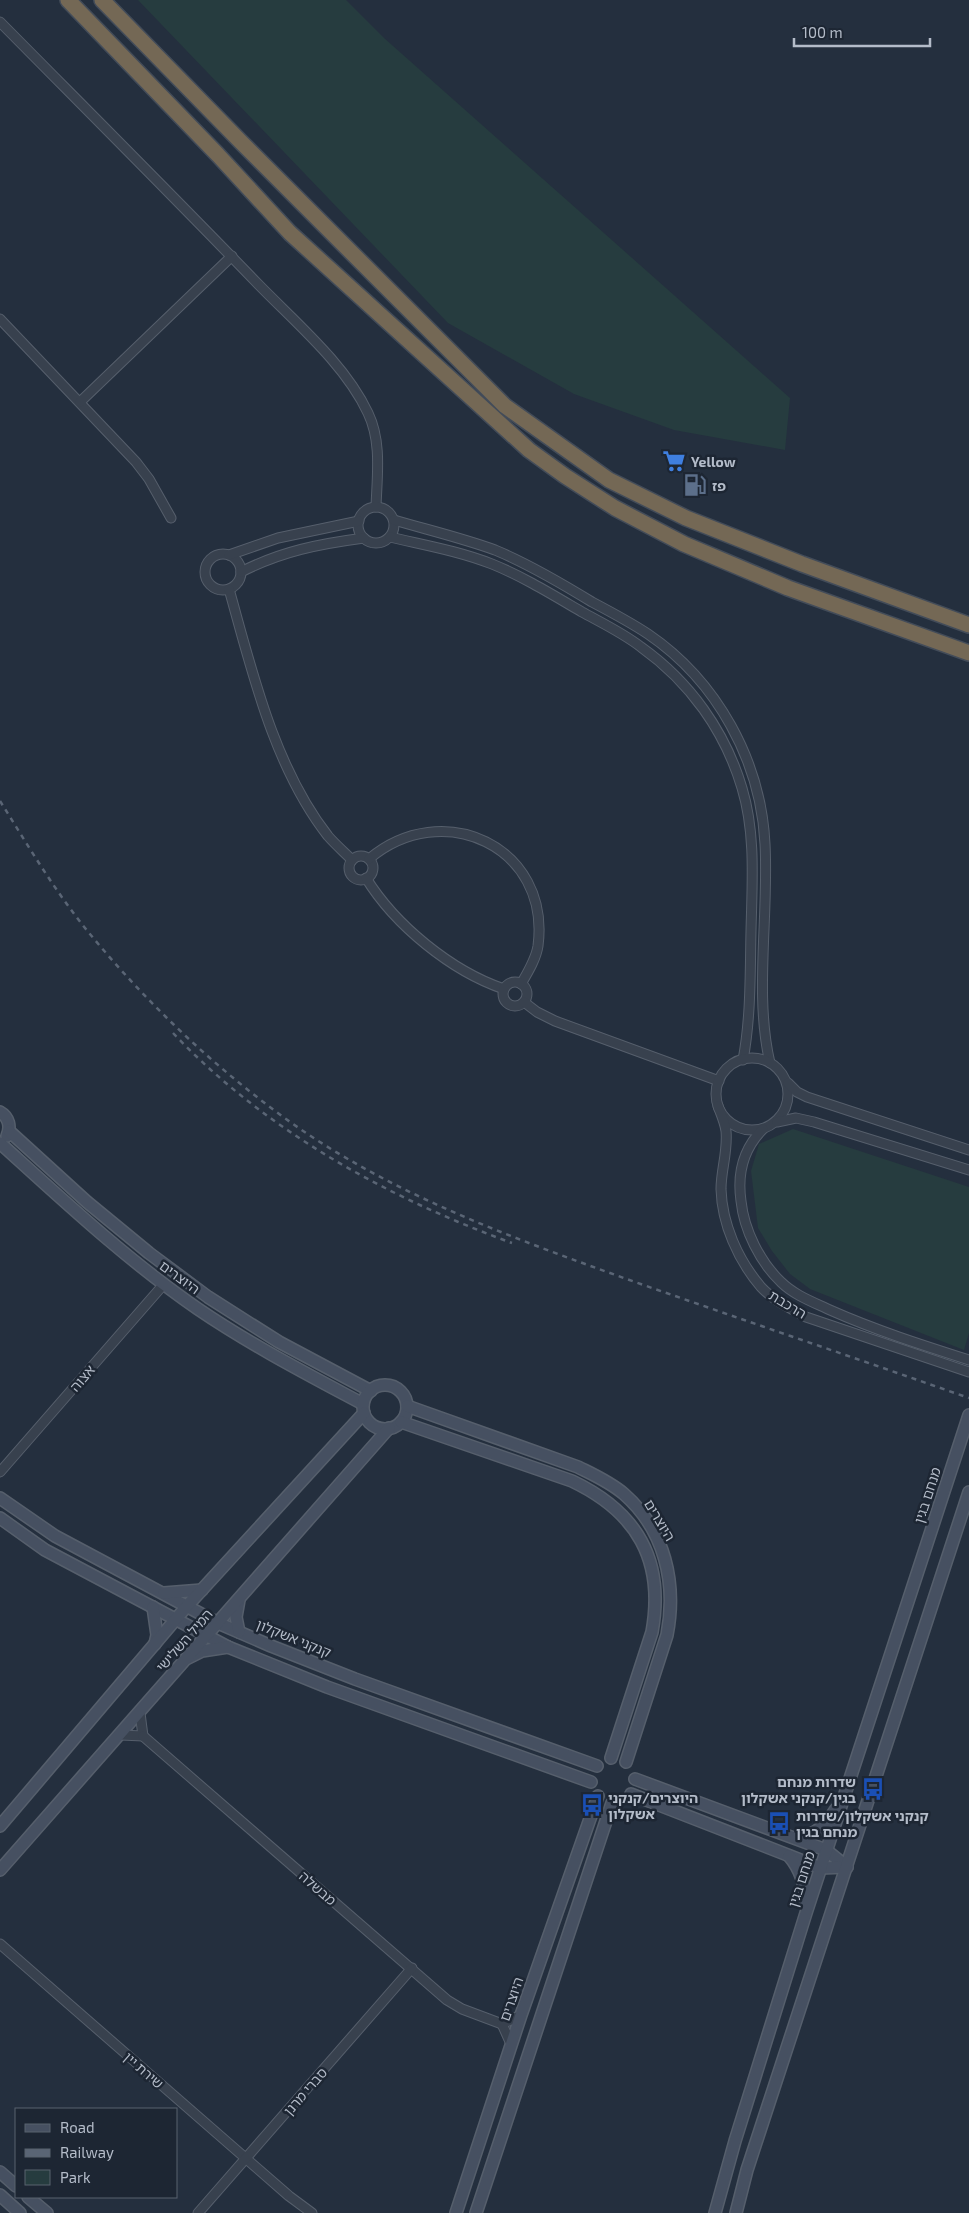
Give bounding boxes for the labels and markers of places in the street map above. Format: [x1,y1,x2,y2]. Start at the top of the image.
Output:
supermarket icon: Yellow [661,448,687,474]
place label: Yellow [691,453,736,470]
fuel station icon: פז [682,472,708,498]
place label: פז [712,477,726,494]
place label: שדרות מנחם בגין/קנקני אשקלון [741,1773,856,1806]
bus stop icon: שדרות מנחם בגין/קנקני אשקלון [860,1776,886,1802]
place label: היוצרים/קנקני אשקלון [608,1789,698,1822]
bus stop icon: היוצרים/קנקני אשקלון [579,1792,605,1818]
place label: קנקני אשקלון/שדרות מנחם בגין [796,1807,929,1840]
bus stop icon: קנקני אשקלון/שדרות מנחם בגין [766,1810,792,1836]

